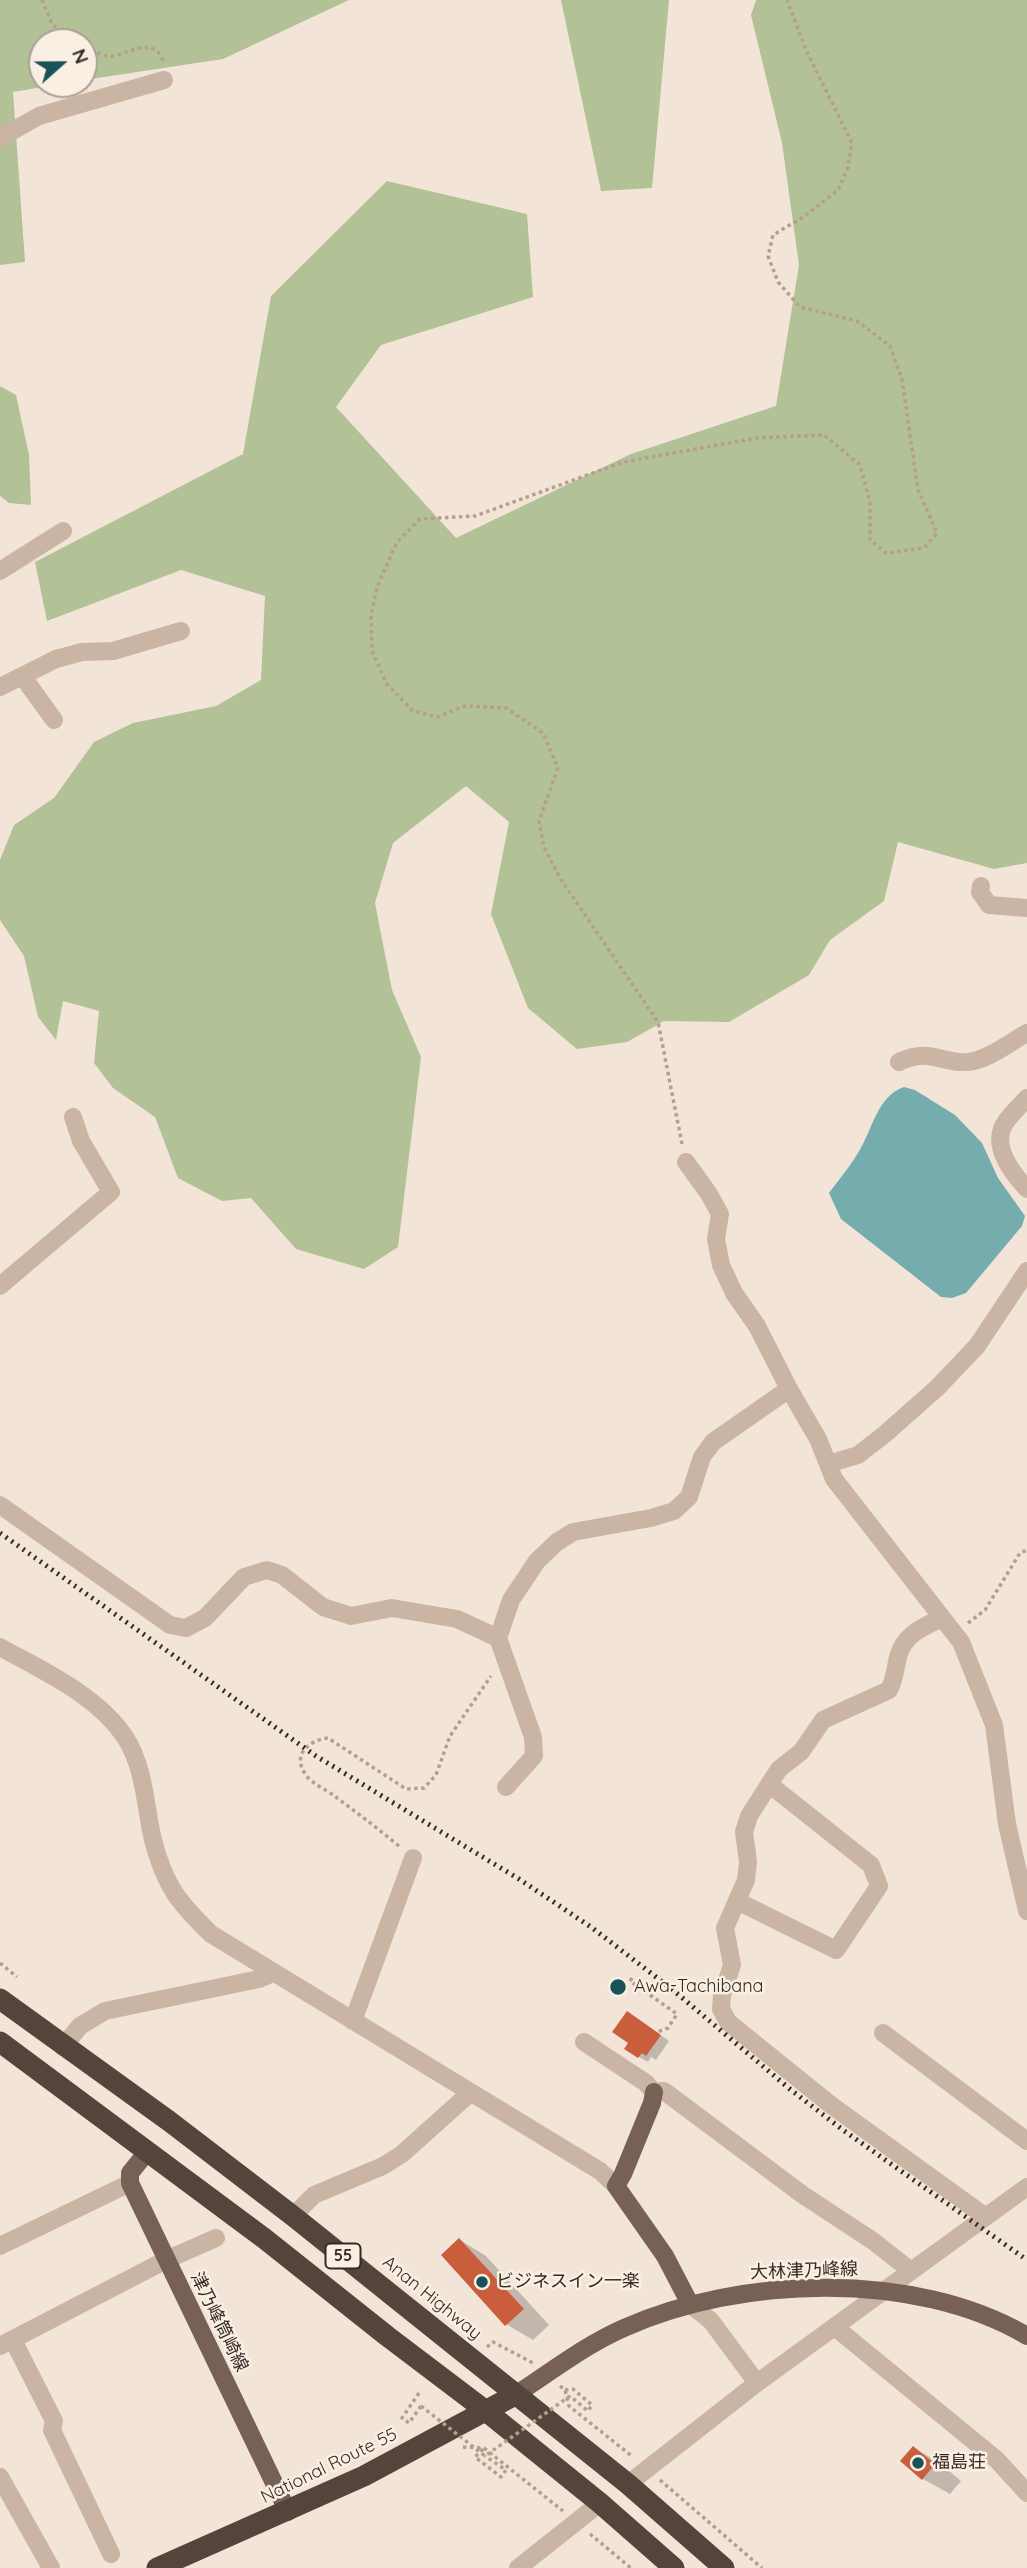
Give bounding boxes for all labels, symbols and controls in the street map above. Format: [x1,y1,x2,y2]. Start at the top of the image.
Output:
north arrow [28,28,98,98]
text: N [67,45,94,67]
place label: Awa-Tachibana [634,1976,764,1998]
marker: Awa-Tachibana [608,1977,628,1997]
road number: 55 [326,2244,360,2268]
street label: Anan Highway [378,2251,486,2345]
street label: 大林津乃峰線 [750,2258,858,2284]
street label: 津乃峰筒崎線 [186,2269,252,2375]
place label: ビジネスイン一楽 [496,2271,640,2293]
marker: ビジネスイン一楽 [474,2274,490,2290]
street label: National Route 55 [257,2424,401,2508]
place label: 福島荘 [932,2452,986,2474]
marker: 福島荘 [910,2455,926,2471]

